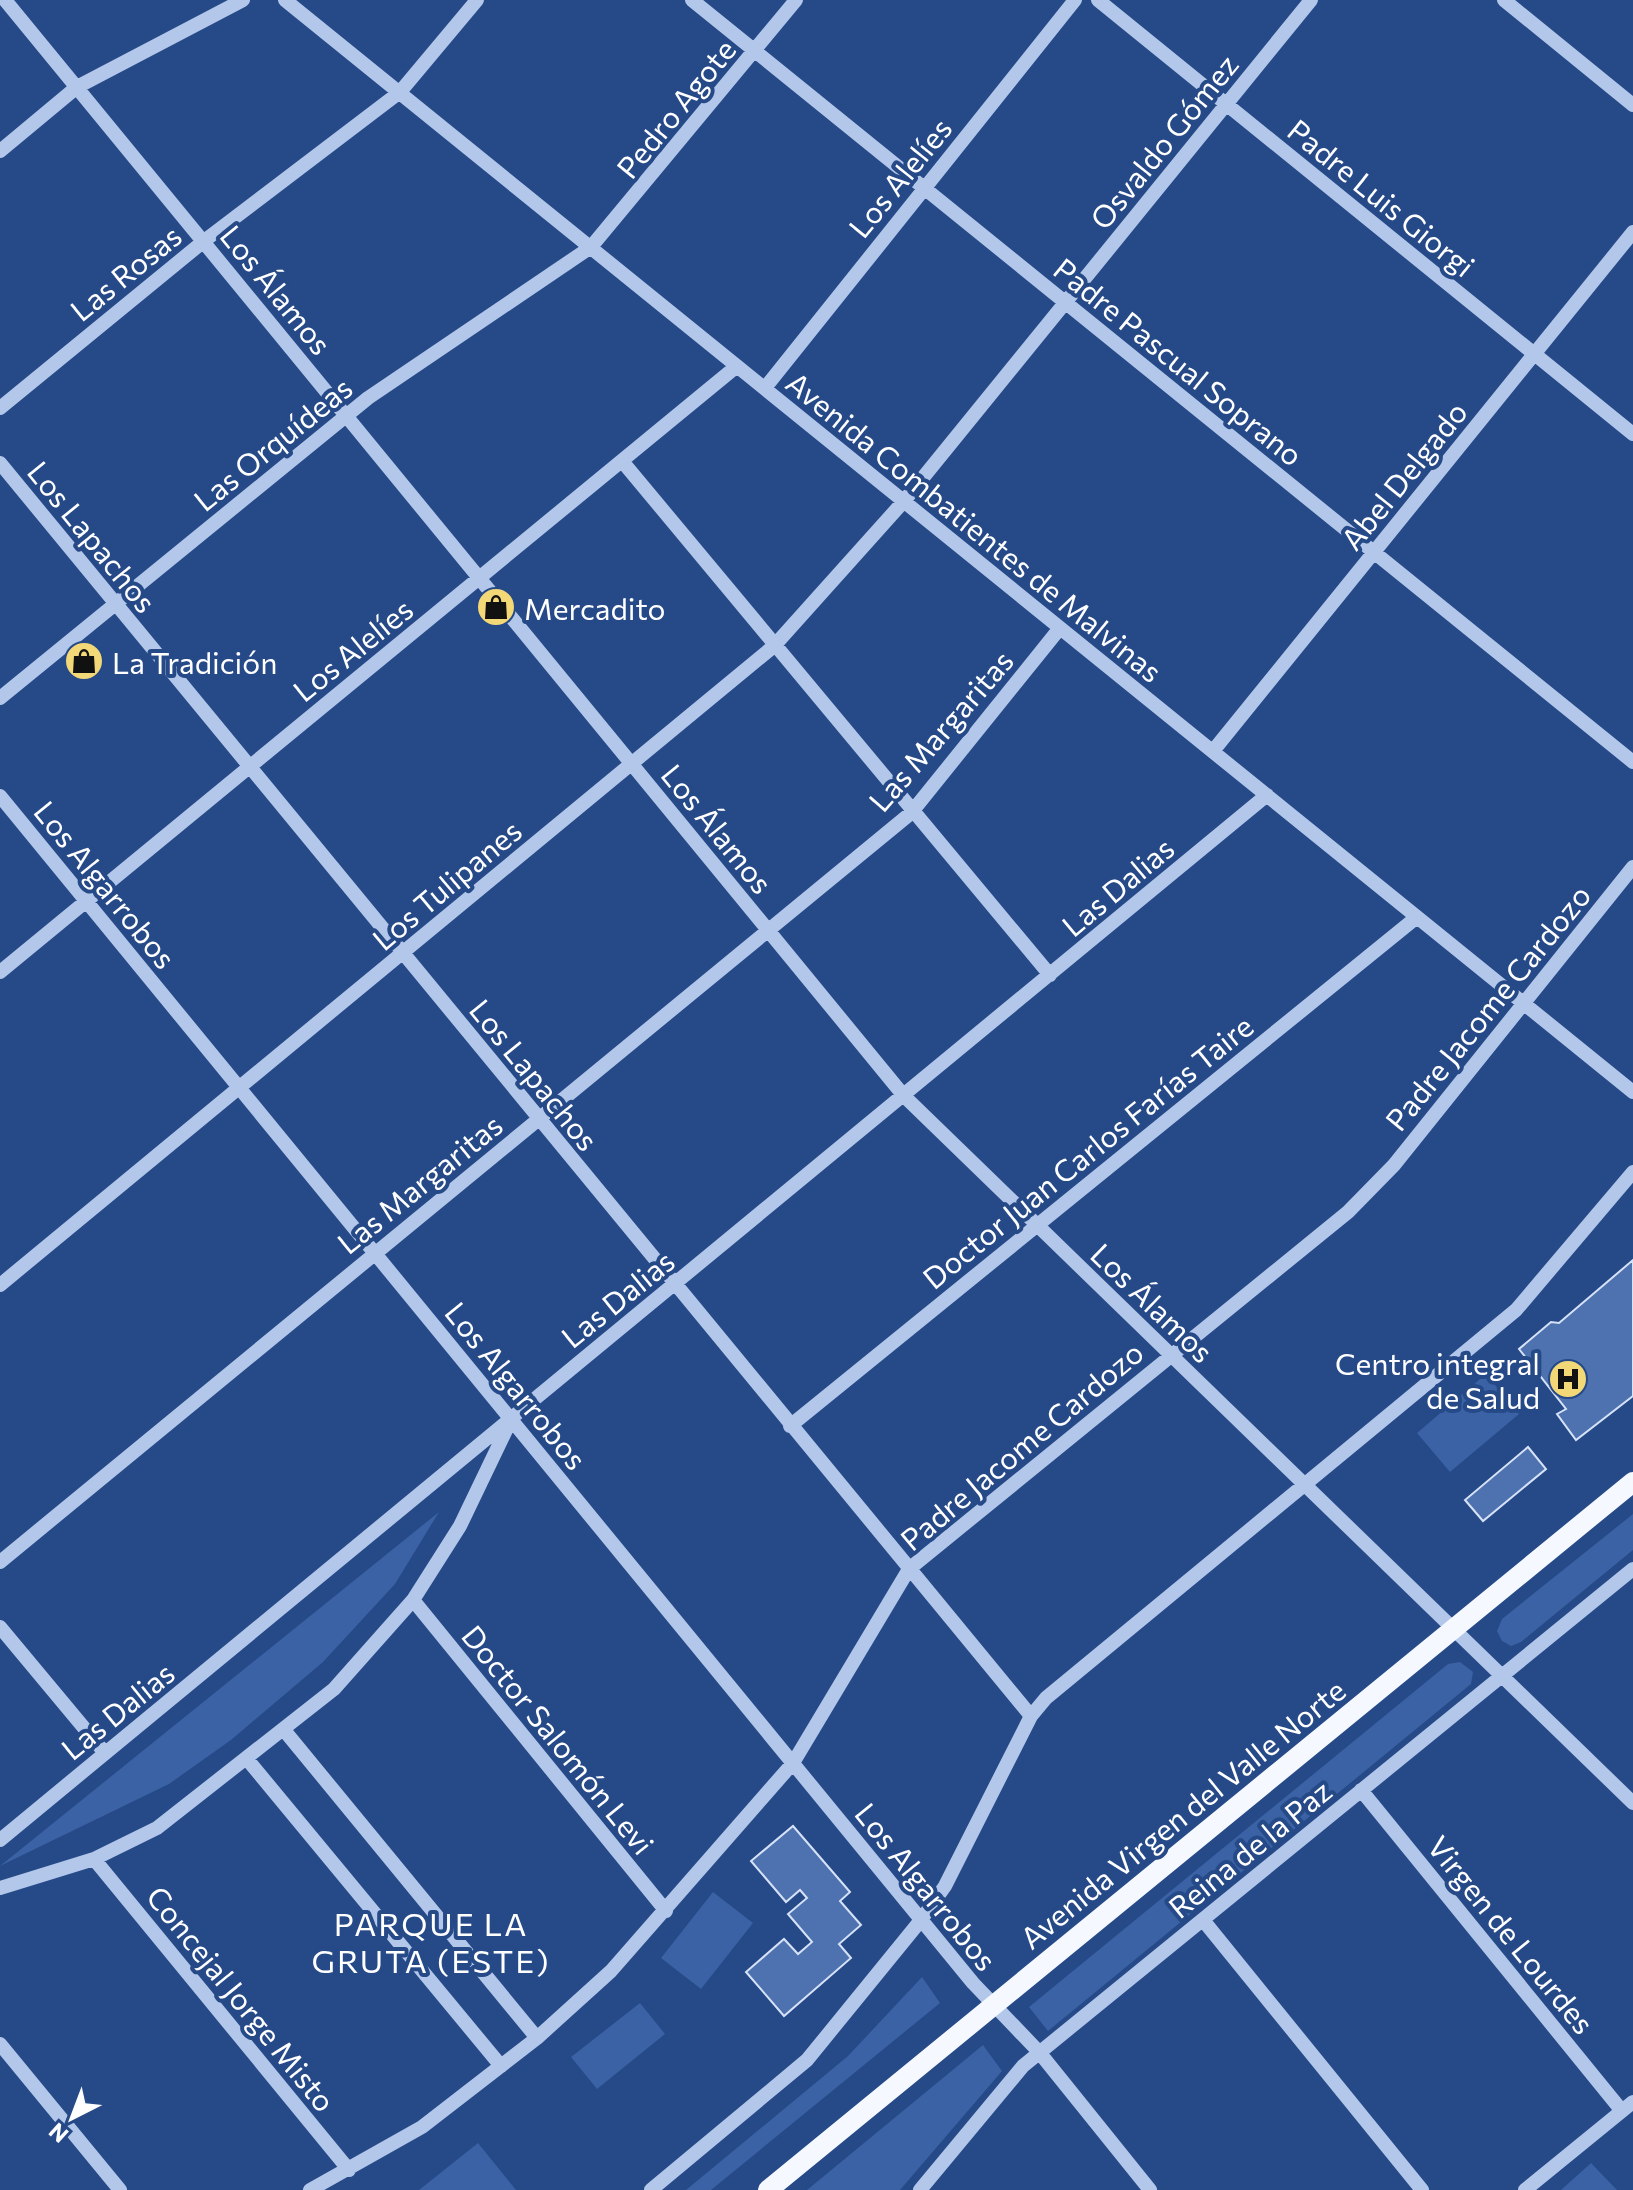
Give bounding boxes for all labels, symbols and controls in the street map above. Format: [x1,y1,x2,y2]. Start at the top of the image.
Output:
street label: Pedro Agote [608,31,742,185]
street label: Osvaldo Gómez [1081,46,1245,236]
street label: Los Alelíes [840,110,958,244]
street label: Padre Luis Giorgi [1281,110,1483,284]
street label: Las Rosas [62,216,188,328]
street label: Los Álamos [214,217,340,361]
street label: Padre Pascual Soprano [1047,249,1311,473]
street label: Avenida Combatientes de Malvinas [780,363,1170,689]
street label: Las Orquídeas [185,368,359,518]
street label: Abel Delgado [1332,393,1474,557]
street label: Los Lapachos [21,453,165,619]
shop icon: Mercadito [475,586,517,628]
place label: Mercadito [524,589,666,626]
street label: Los Alelíes [285,590,419,708]
shop icon: La Tradición [63,640,105,682]
street label: Las Margaritas [860,642,1020,818]
place label: La Tradición [112,643,277,680]
street label: Los Álamos [655,756,781,900]
street label: Los Algarrobos [27,793,185,975]
street label: Los Tulipanes [364,811,528,957]
street label: Las Dalias [1054,829,1180,943]
street label: Padre Jacome Cardozo [1376,877,1598,1137]
street label: Los Lapachos [463,991,607,1157]
street label: Doctor Juan Carlos Farías Taire [914,1006,1260,1296]
street label: Las Margaritas [329,1105,509,1261]
street label: Los Álamos [1084,1235,1222,1369]
street label: Las Dalias [553,1241,681,1355]
street label: Los Algarrobos [438,1294,596,1476]
street label: Padre Jacome Cardozo [892,1333,1150,1557]
place label: Centro integral de Salud [1335,1344,1540,1415]
hospital icon: Centro integral de Salud [1547,1358,1589,1400]
street label: Doctor Salomón Levi [455,1617,663,1861]
street label: Las Dalias [53,1653,181,1767]
street label: Avenida Virgen del Valle Norte [1012,1670,1352,1956]
street label: Reina de la Paz [1160,1771,1338,1925]
street label: Los Algarrobos [848,1795,1006,1977]
street label: Virgen de Lourdes [1421,1828,1603,2040]
street label: Concejal Jorge Misto [140,1878,344,2118]
district label: PARQUE LA GRUTA (ESTE) [311,1903,551,1980]
north arrow [32,2078,112,2158]
text: N [43,2118,73,2149]

